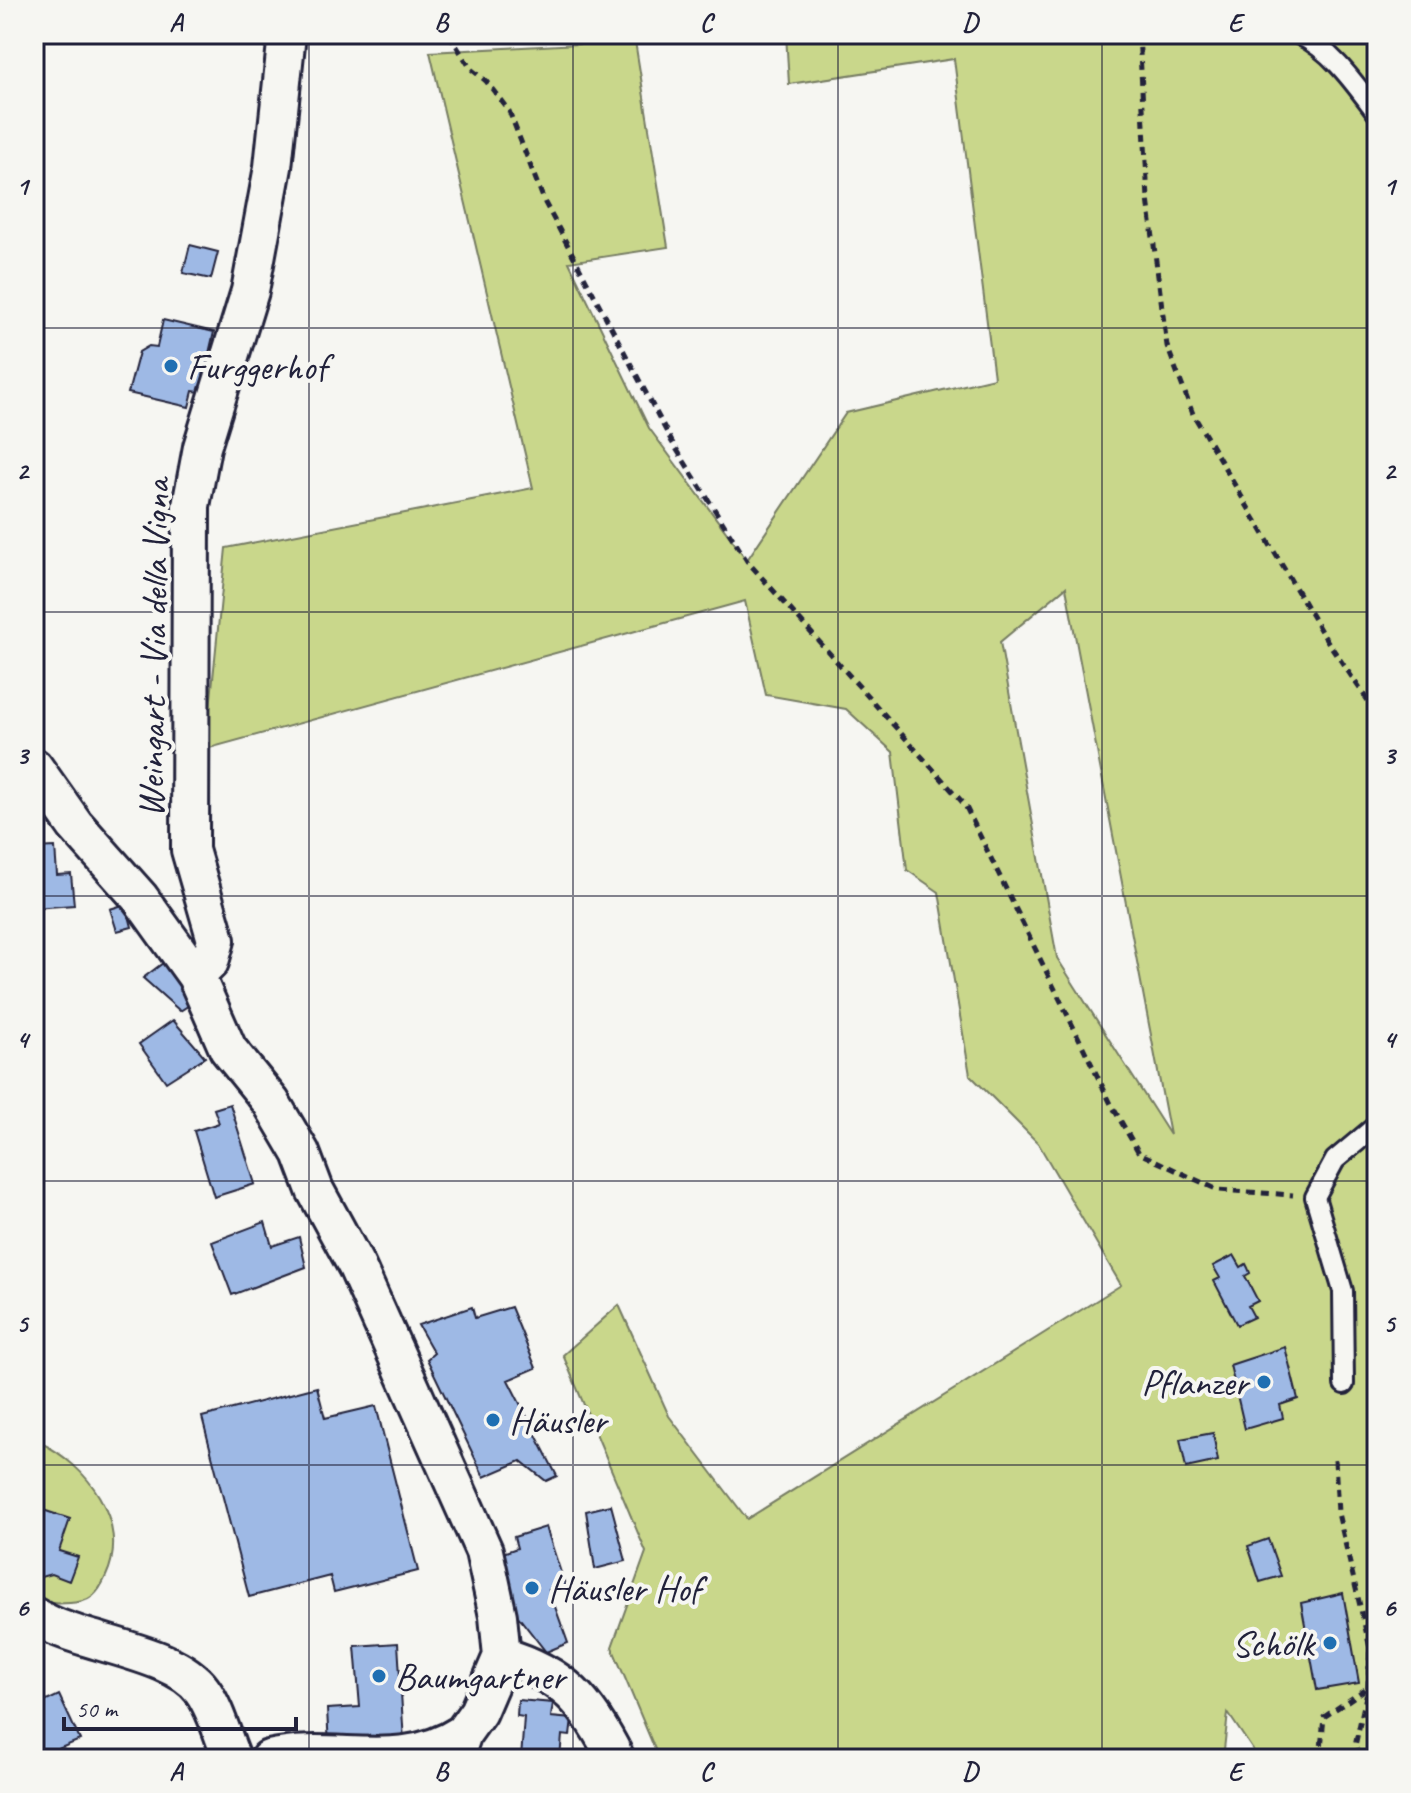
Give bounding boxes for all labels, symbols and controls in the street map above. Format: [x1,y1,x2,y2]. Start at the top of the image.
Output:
text: A [169,6,184,39]
text: B [434,6,450,39]
text: C [700,6,716,39]
text: D [962,6,980,39]
text: E [1228,6,1246,39]
text: 1 [16,170,31,203]
text: 1 [1383,170,1398,203]
place label: Furggerhof [187,343,335,390]
marker: Furggerhof [162,357,180,375]
text: 2 [16,454,30,487]
text: 2 [1383,454,1397,487]
street label: Weingart - Via della Vigna [127,475,180,818]
text: 3 [16,739,30,772]
text: 3 [1383,739,1397,772]
text: 4 [16,1023,31,1056]
text: 4 [1383,1023,1398,1056]
text: 5 [16,1307,30,1340]
text: 5 [1383,1307,1397,1340]
place label: Pflanzer [1141,1359,1251,1406]
marker: Pflanzer [1255,1373,1273,1391]
place label: Häusler [509,1397,610,1444]
marker: Häusler [484,1411,502,1429]
place label: Häusler Hof [548,1565,708,1612]
marker: Häusler Hof [523,1579,541,1597]
text: 6 [16,1591,30,1624]
text: 6 [1383,1591,1397,1624]
place label: Schölk [1232,1620,1316,1667]
marker: Schölk [1321,1634,1339,1652]
place label: Baumgartner [395,1653,568,1700]
marker: Baumgartner [370,1667,388,1685]
scale bar [64,1681,296,1731]
text: 50 m [76,1694,119,1724]
text: A [169,1755,184,1788]
text: B [434,1755,450,1788]
text: C [700,1755,716,1788]
text: D [962,1755,980,1788]
text: E [1228,1755,1246,1788]

